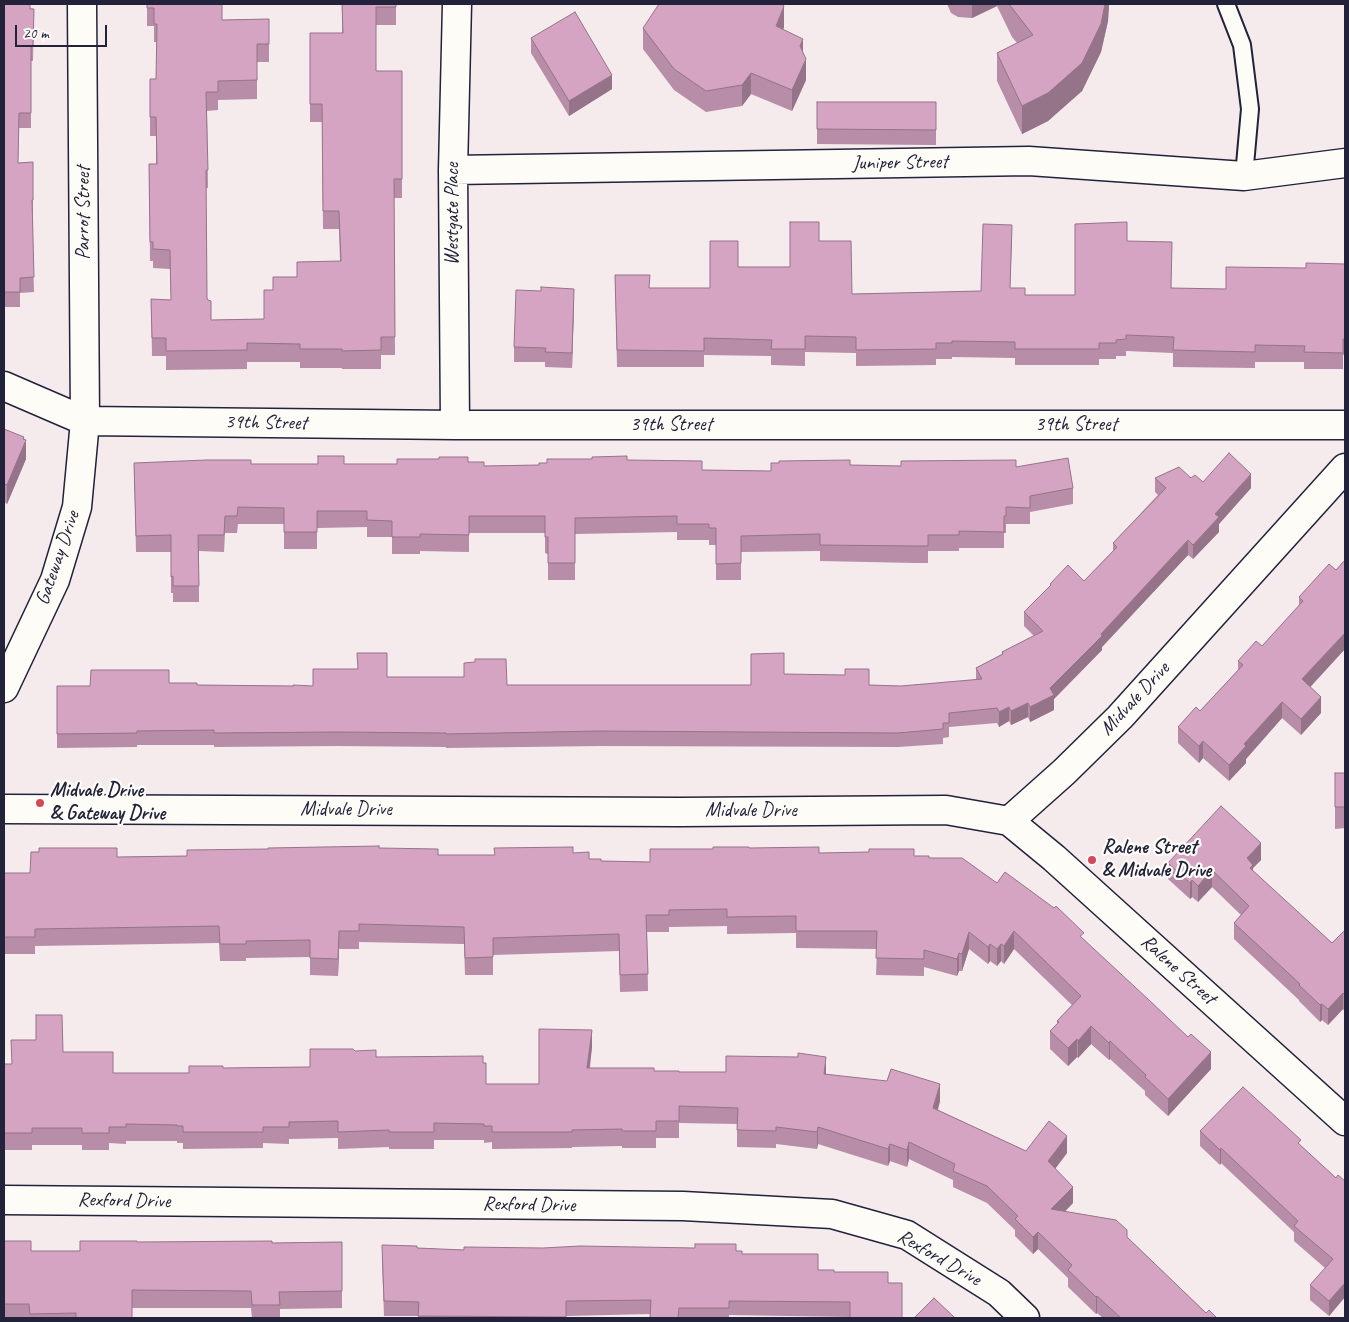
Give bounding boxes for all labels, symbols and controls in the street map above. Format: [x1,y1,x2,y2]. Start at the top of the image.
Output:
scale bar [18,15,110,47]
text: 20 m [23,24,49,43]
street label: Juniper Street [852,150,948,176]
street label: Westgate Place [441,163,465,265]
street label: Parrot Street [72,166,96,260]
street label: 39th Street [225,410,307,436]
street label: 39th Street [630,413,712,437]
street label: 39th Street [1035,413,1117,437]
street label: Gateway Drive [31,508,85,608]
street label: Midvale Drive [1095,657,1175,741]
place label: Midvale Drive & Gateway Drive [50,779,165,826]
marker: Midvale Drive & Gateway Drive [34,797,46,809]
street label: Midvale Drive [300,798,392,822]
street label: Midvale Drive [705,799,797,823]
place label: Ralene Street & Midvale Drive [1102,836,1211,883]
marker: Ralene Street & Midvale Drive [1086,854,1098,866]
street label: Ralene Street [1135,930,1221,1010]
street label: Rexford Drive [77,1188,171,1214]
street label: Rexford Drive [482,1192,576,1218]
street label: Rexford Drive [893,1224,985,1292]

